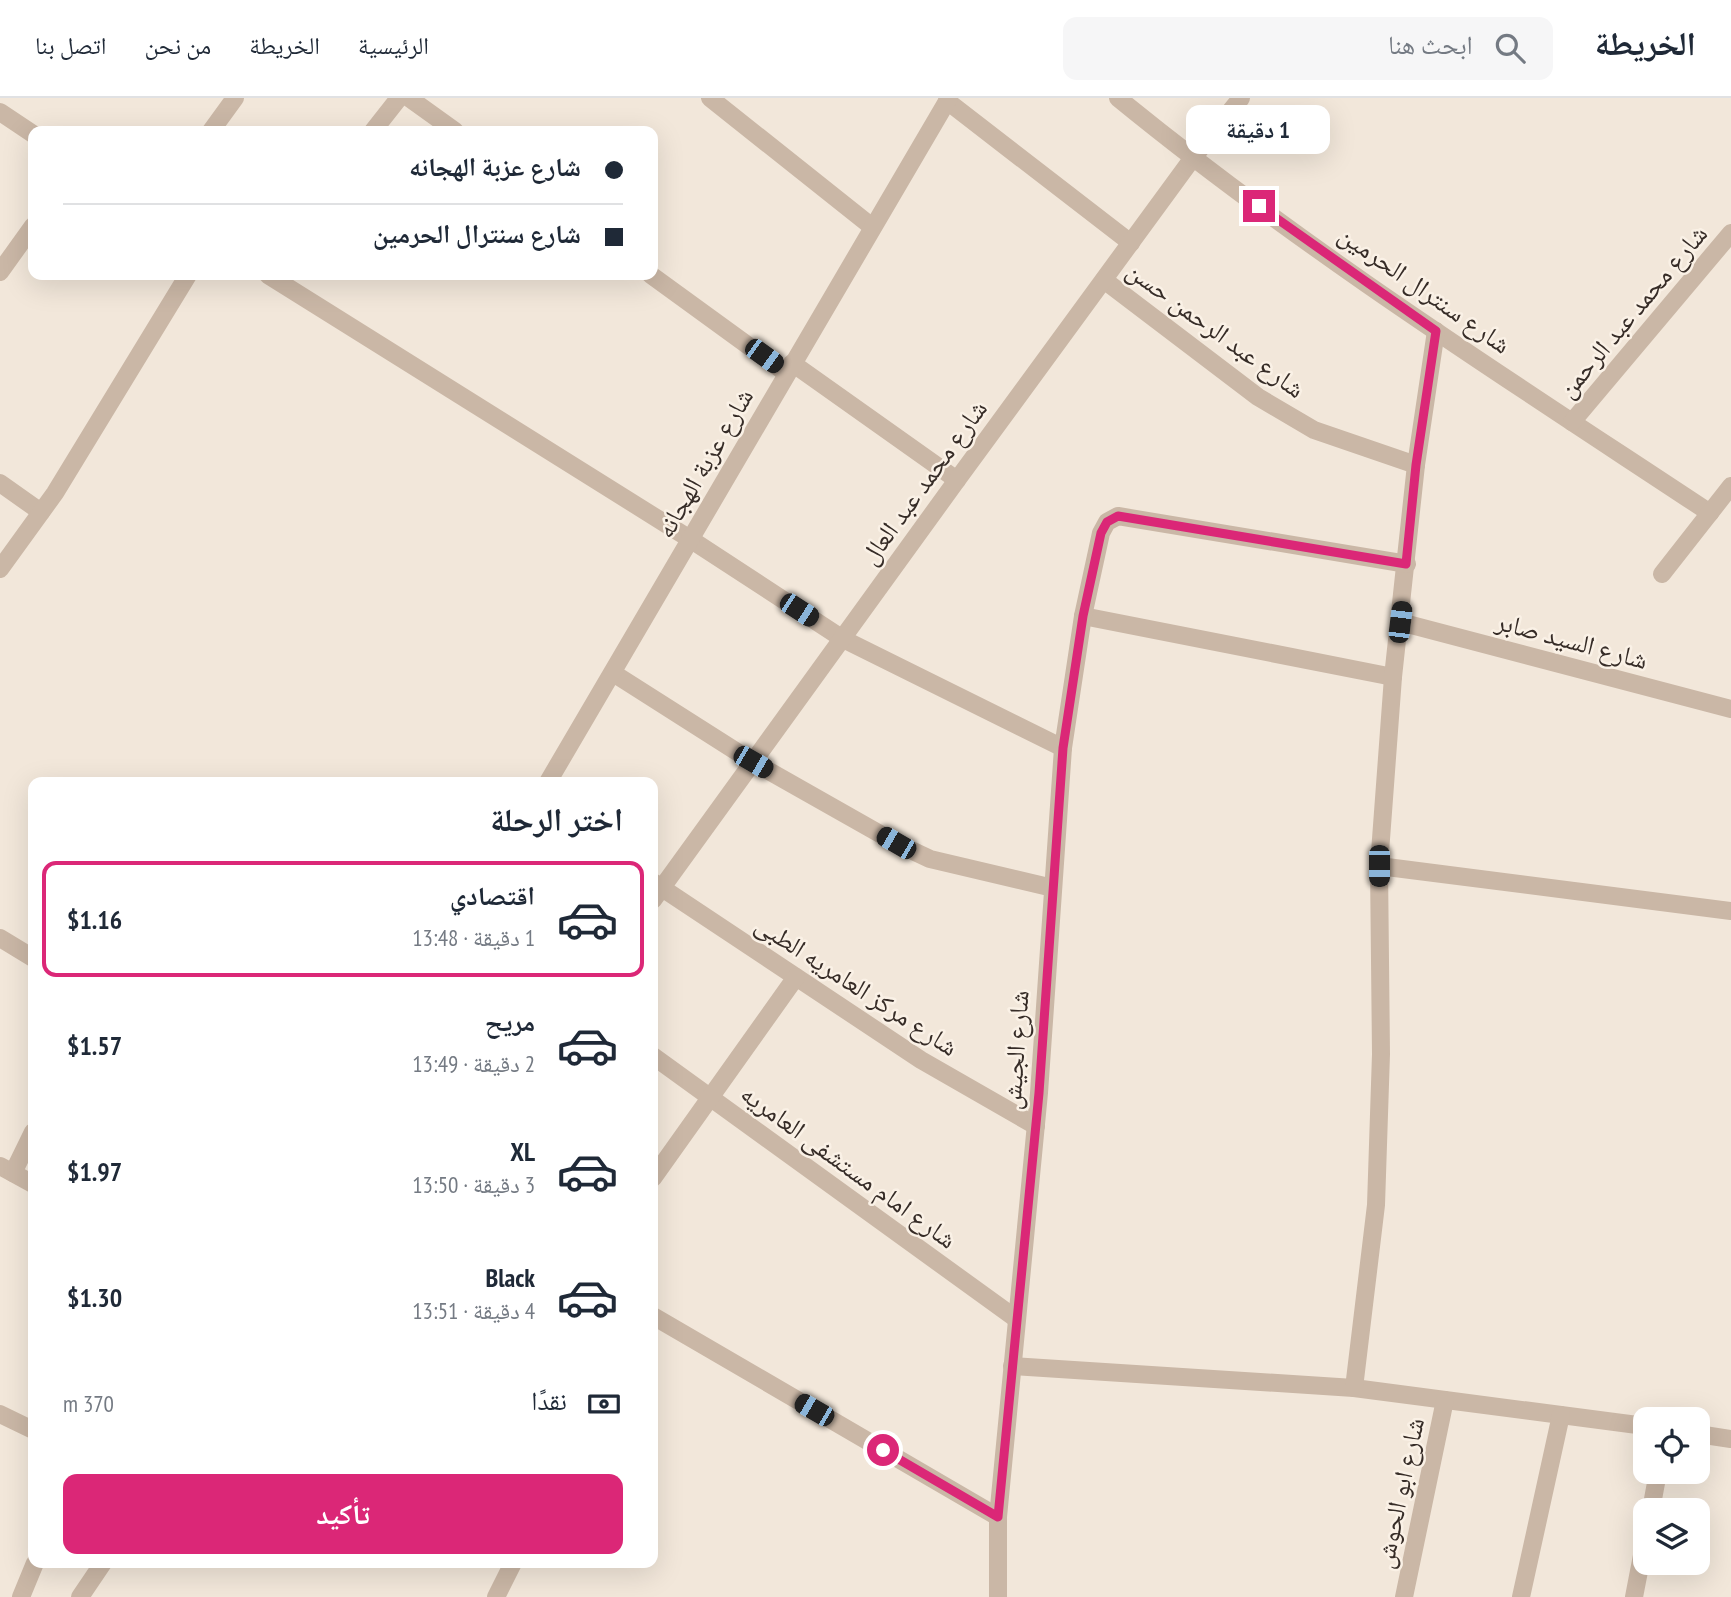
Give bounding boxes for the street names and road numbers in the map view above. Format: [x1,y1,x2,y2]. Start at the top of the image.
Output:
street label: شارع سنترال الحرمين [1333,217,1517,361]
street label: شارع محمد عبد الرحمن [1550,218,1714,404]
street label: شارع عبد الرحمن حسن [1120,253,1312,405]
street label: شارع عزبة الهجانه [648,382,760,544]
street label: شارع محمد عبد العال [852,393,994,571]
street label: شارع السيد صابر [1492,604,1651,676]
street label: شارع مركز العامريه الطبى [749,907,965,1063]
street label: شارع الجيش [994,989,1036,1111]
street label: شارع امام مستشفى العامريه [733,1077,963,1257]
street label: شارع ابو الحوش [1367,1415,1431,1571]

